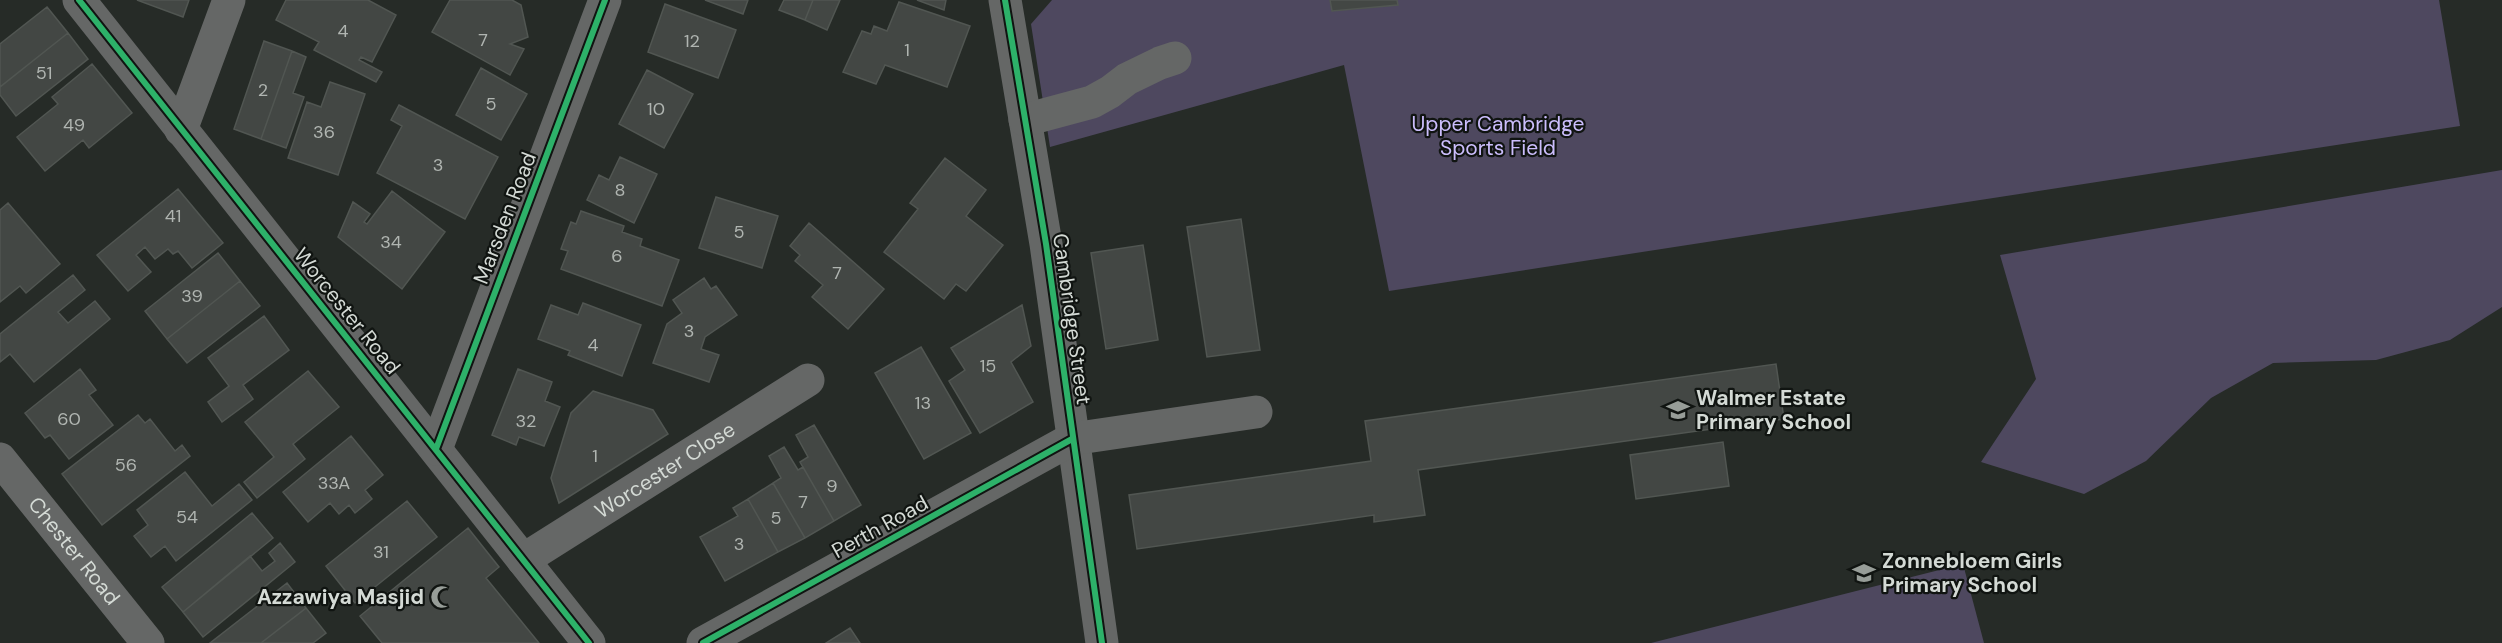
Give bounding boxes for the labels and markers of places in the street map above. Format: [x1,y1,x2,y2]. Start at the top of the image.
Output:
place label: Walmer Estate Primary School [1696,384,1851,436]
school or university icon: Walmer Estate Primary School [1665,397,1691,423]
place label: Zonnebloem Girls Primary School [1882,547,2062,599]
school or university icon: Zonnebloem Girls Primary School [1851,560,1877,586]
place label: Azzawiya Masjid [257,583,424,611]
mosque icon: Azzawiya Masjid [429,584,455,610]

